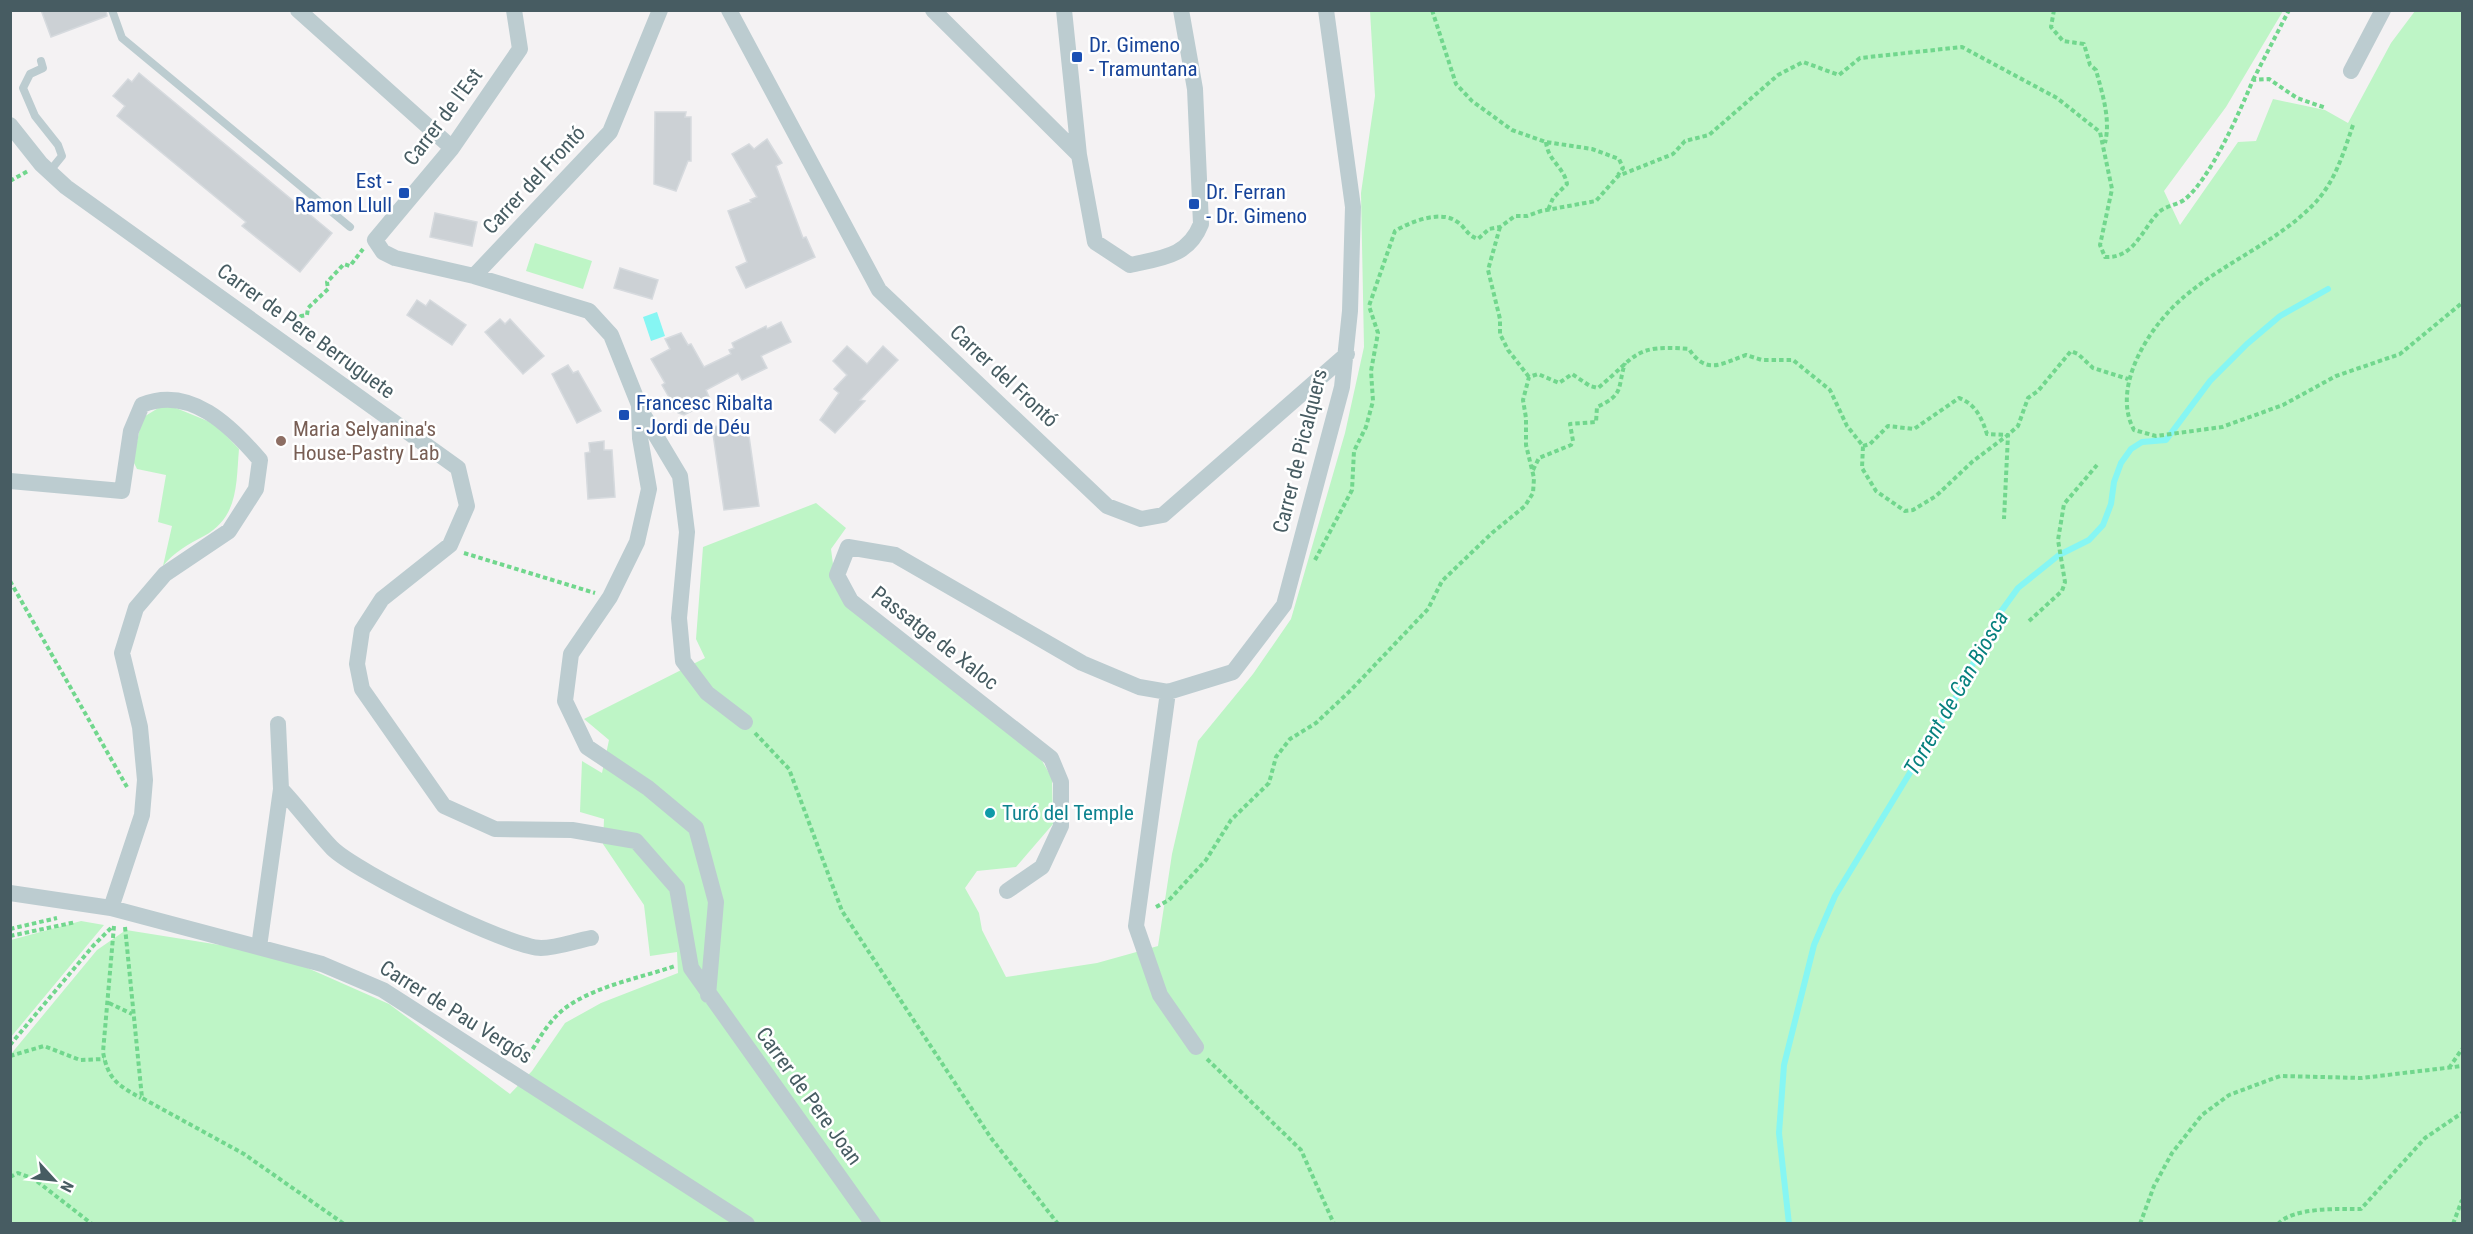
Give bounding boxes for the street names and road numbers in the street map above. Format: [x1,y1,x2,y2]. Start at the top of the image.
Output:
street label: Carrer de l'Est [399,64,487,170]
street label: Carrer del Frontó [478,121,590,239]
street label: Carrer de Pere Berruguete [213,259,400,404]
street label: Carrer del Frontó [945,320,1063,432]
street label: Carrer de Picalquers [1268,366,1332,536]
street label: Passatge de Xaloc [867,581,1003,695]
street label: Carrer de Pau Vergós [375,955,537,1069]
street label: Carrer de Pere Joan [751,1023,867,1169]

